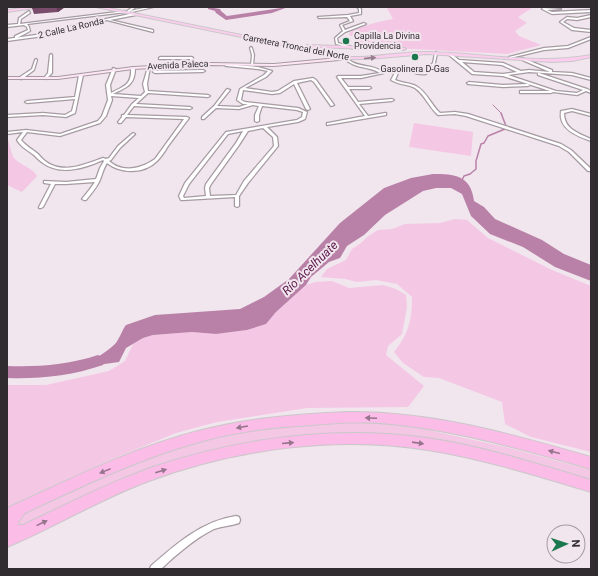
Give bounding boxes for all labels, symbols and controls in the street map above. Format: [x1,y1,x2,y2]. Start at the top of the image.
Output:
street label: 2 Calle La Ronda [37,16,105,40]
place label: Capilla La Divina Providencia [354,31,420,51]
street label: Carretera Troncal del Norte [242,32,350,62]
marker: Capilla La Divina Providencia [341,36,351,46]
marker: Gasolinera D-Gas [410,52,420,62]
one-way arrow [364,54,376,61]
street label: Avenida Paleca [147,58,209,72]
place label: Gasolinera D-Gas [381,64,450,74]
water label: Río Acelhuate [279,238,341,298]
one-way arrow [364,415,377,421]
one-way arrow [236,425,248,431]
one-way arrow [282,440,294,447]
one-way arrow [412,440,424,446]
one-way arrow [547,449,559,455]
one-way arrow [98,468,110,474]
one-way arrow [156,468,168,474]
one-way arrow [36,520,48,526]
north arrow [546,524,586,564]
text: N [569,539,582,548]

